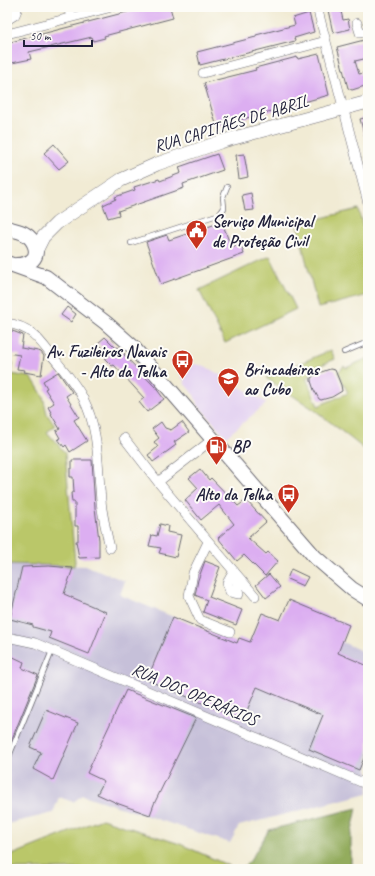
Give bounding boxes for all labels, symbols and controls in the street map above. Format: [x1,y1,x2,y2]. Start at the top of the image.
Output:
scale bar [24,22,92,48]
text: 50 m [30,28,52,44]
street label: RUA CAPITÃES DE ABRIL [151,90,312,157]
place label: Serviço Municipal de Proteção Civil [212,211,317,252]
public building icon: Serviço Municipal de Proteção Civil [183,218,209,251]
place label: Av. Fuzileiros Navais - Alto da Telha [47,341,168,382]
bus stop icon: Av. Fuzileiros Navais - Alto da Telha [169,348,195,381]
place label: Brincadeiras ao Cubo [244,359,321,400]
school or university icon: Brincadeiras ao Cubo [215,366,241,399]
fuel station icon: BP [203,433,229,466]
place label: BP [232,436,252,457]
bus stop icon: Alto da Telha [275,481,301,514]
place label: Alto da Telha [196,484,273,505]
street label: RUA DOS OPERÁRIOS [129,658,264,732]

